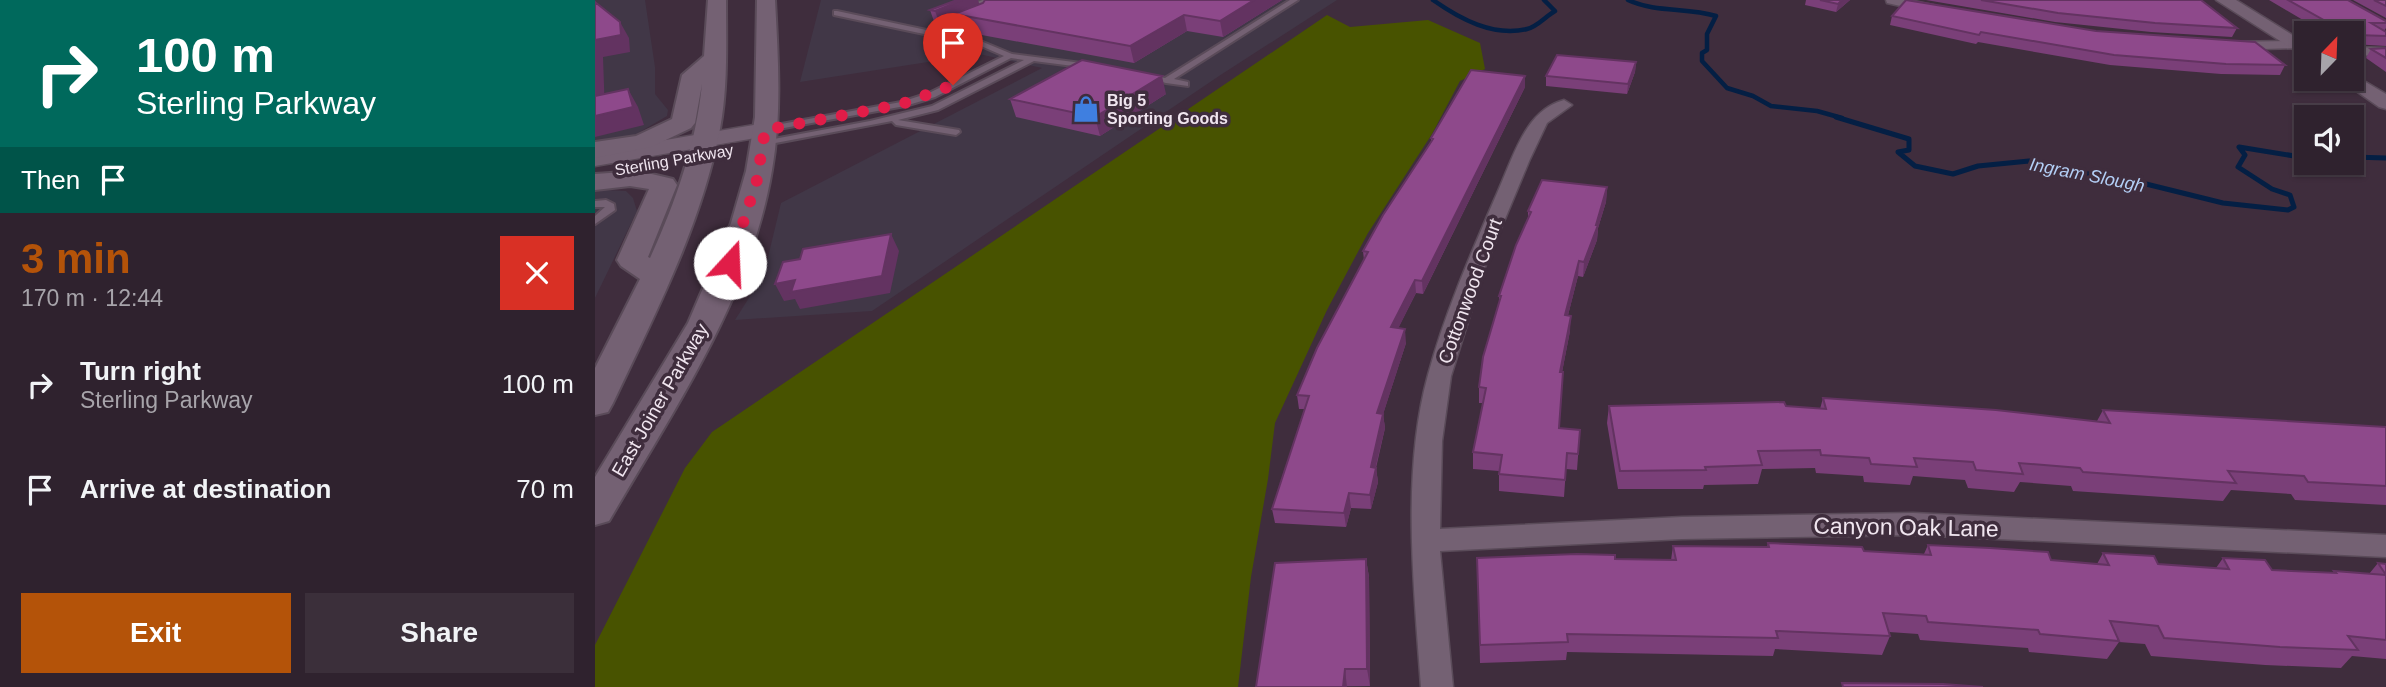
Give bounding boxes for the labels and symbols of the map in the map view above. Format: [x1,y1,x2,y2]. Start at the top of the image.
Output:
pin [923,13,983,85]
north arrow [2294,21,2364,91]
place label: Big 5 Sporting Goods [1107,92,1228,127]
shop icon: Big 5 Sporting Goods [1071,94,1101,124]
street label: Sterling Parkway [613,141,735,179]
water label: Ingram Slough [2028,154,2146,196]
street label: Cottonwood Court [1434,215,1506,367]
position arrow [693,226,767,300]
street label: East Joiner Parkway [608,319,713,480]
street label: Canyon Oak Lane [1813,512,1999,542]

